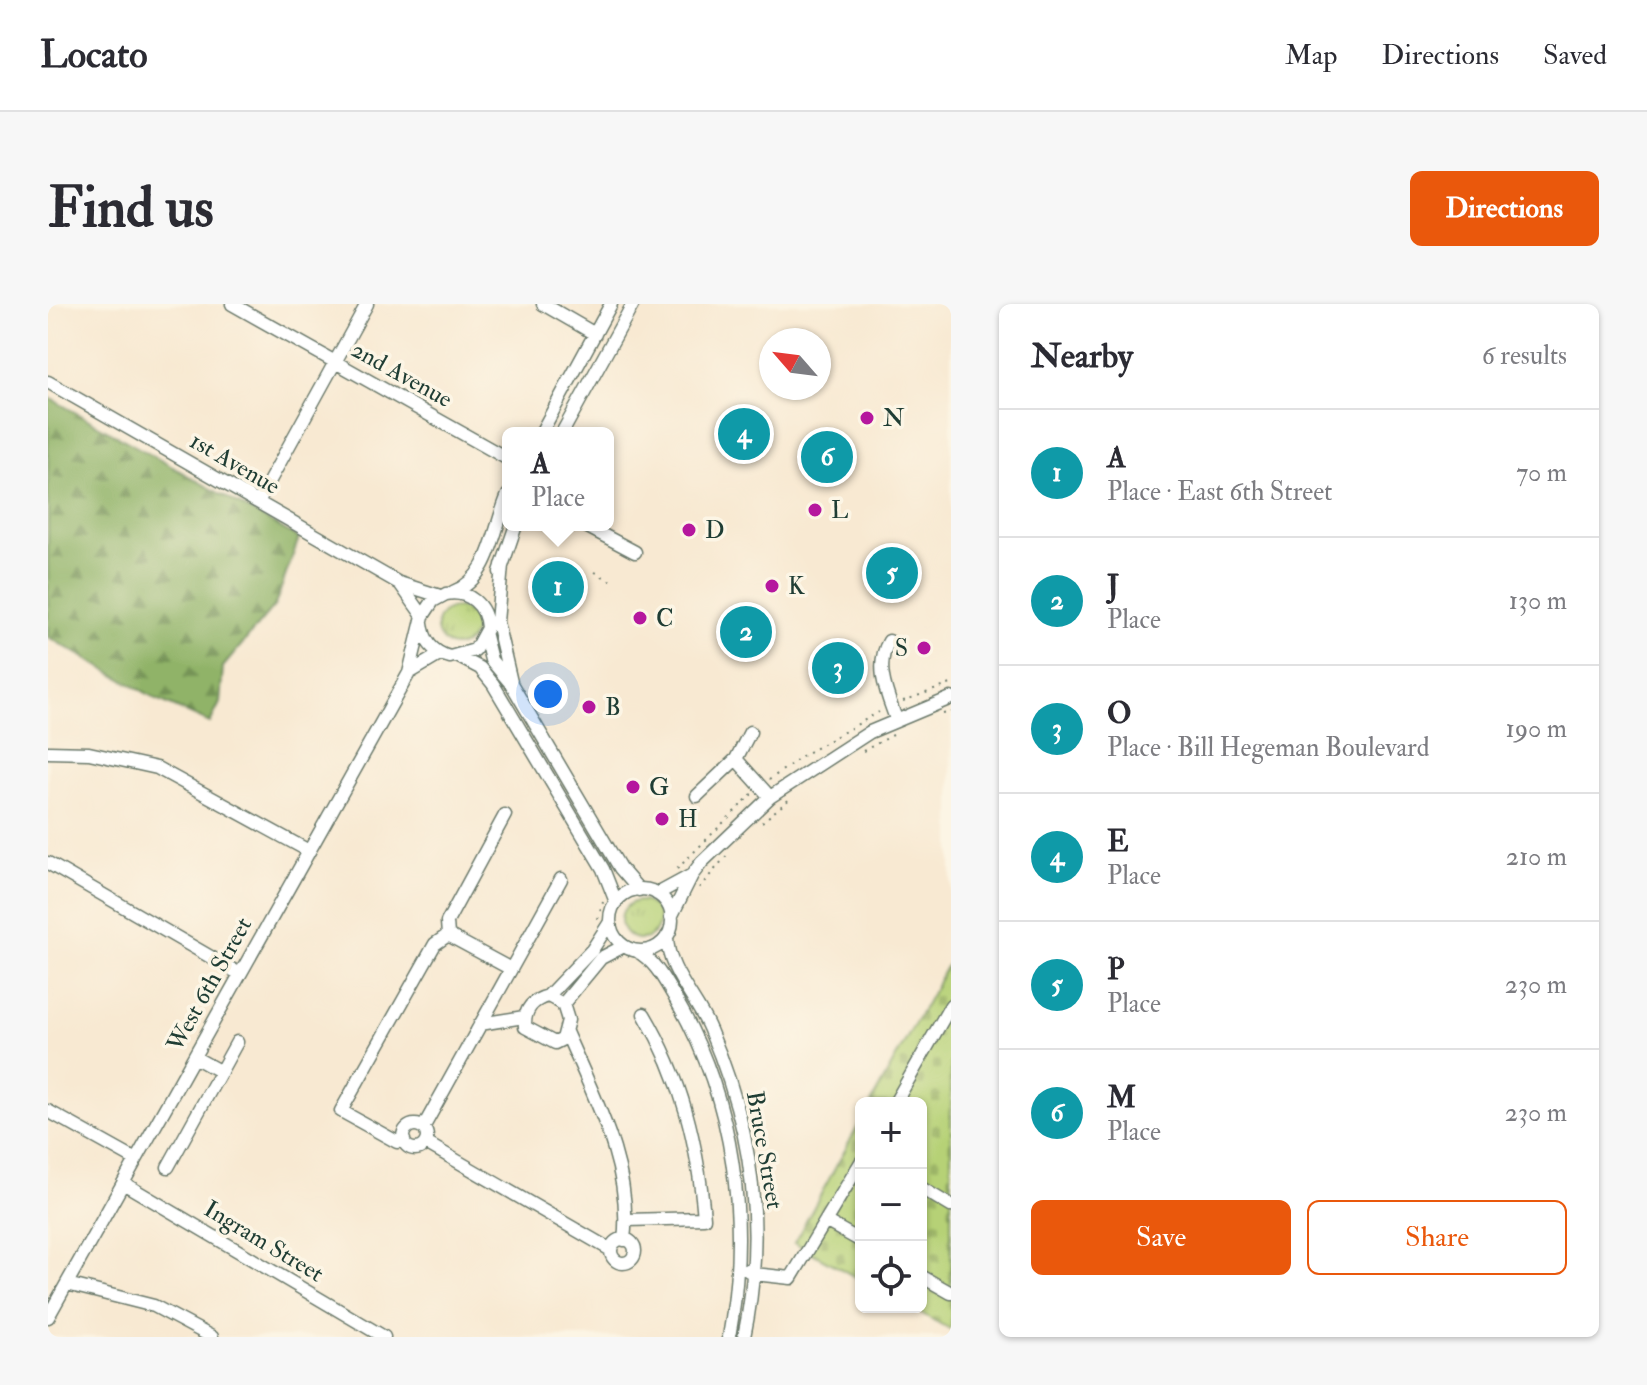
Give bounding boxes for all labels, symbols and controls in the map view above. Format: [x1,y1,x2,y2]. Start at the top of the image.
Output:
text: Locato [40,31,147,79]
text: Map [1285,38,1338,73]
text: Directions [1382,38,1499,73]
text: Saved [1543,38,1607,73]
button: Directions [1410,171,1599,246]
text: Find us [48,173,214,244]
north arrow [759,328,831,400]
street label: 2nd Avenue [346,334,458,415]
text: Nearby [1031,335,1133,378]
text: 6 results [1482,340,1567,372]
place label: N [883,403,905,434]
pin: 4 [718,404,770,464]
marker: N [858,409,876,427]
street label: 1st Avenue [184,425,285,502]
popup [502,427,614,531]
pin: 6 [801,427,853,487]
text: A [1107,439,1126,476]
text: A [531,445,550,482]
text: 1 [1052,457,1062,489]
text: 70 m [1516,457,1567,489]
text: Place · East 6th Street [1107,476,1333,508]
text: Place [531,482,585,514]
place label: L [831,495,849,526]
marker: L [806,501,824,519]
place label: D [705,515,725,546]
marker: D [680,521,698,539]
pin: 5 [866,543,918,603]
pin: 1 [532,557,584,617]
text: J [1107,567,1119,604]
place label: K [788,571,805,602]
marker: K [763,577,781,595]
text: 2 [1050,585,1064,617]
text: 130 m [1509,585,1567,617]
pin: 2 [720,602,772,662]
place label: C [656,603,674,634]
text: Place [1107,604,1161,636]
marker: C [631,609,649,627]
place label: S [895,633,908,664]
pin: 3 [812,638,864,698]
marker: S [915,639,933,657]
your location [528,674,568,714]
place label: B [605,692,621,723]
text: O [1107,695,1131,732]
marker: B [580,698,598,716]
text: 3 [1052,713,1062,745]
text: 190 m [1506,713,1567,745]
text: Place · Bill Hegeman Boulevard [1107,732,1429,764]
place label: G [649,772,669,803]
marker: G [624,778,642,796]
place label: H [678,804,698,835]
marker: H [653,810,671,828]
text: E [1107,823,1129,860]
text: 4 [1050,841,1064,873]
text: 210 m [1506,841,1567,873]
text: Place [1107,860,1161,892]
street label: West 6th Street [159,912,259,1058]
text: P [1107,951,1125,988]
text: 5 [1051,969,1063,1001]
text: 230 m [1505,969,1567,1001]
text: Place [1107,988,1161,1020]
text: M [1107,1079,1136,1116]
street label: Bruce Street [739,1089,790,1212]
map controls [855,1097,927,1313]
button: + [855,1097,927,1169]
text: 6 [1050,1097,1064,1129]
text: 230 m [1505,1097,1567,1129]
text: Place [1107,1116,1161,1148]
button: − [855,1169,927,1241]
street label: Ingram Street [198,1194,329,1289]
button: Save [1031,1200,1291,1275]
button: Share [1307,1200,1567,1275]
button: locate [855,1241,927,1313]

